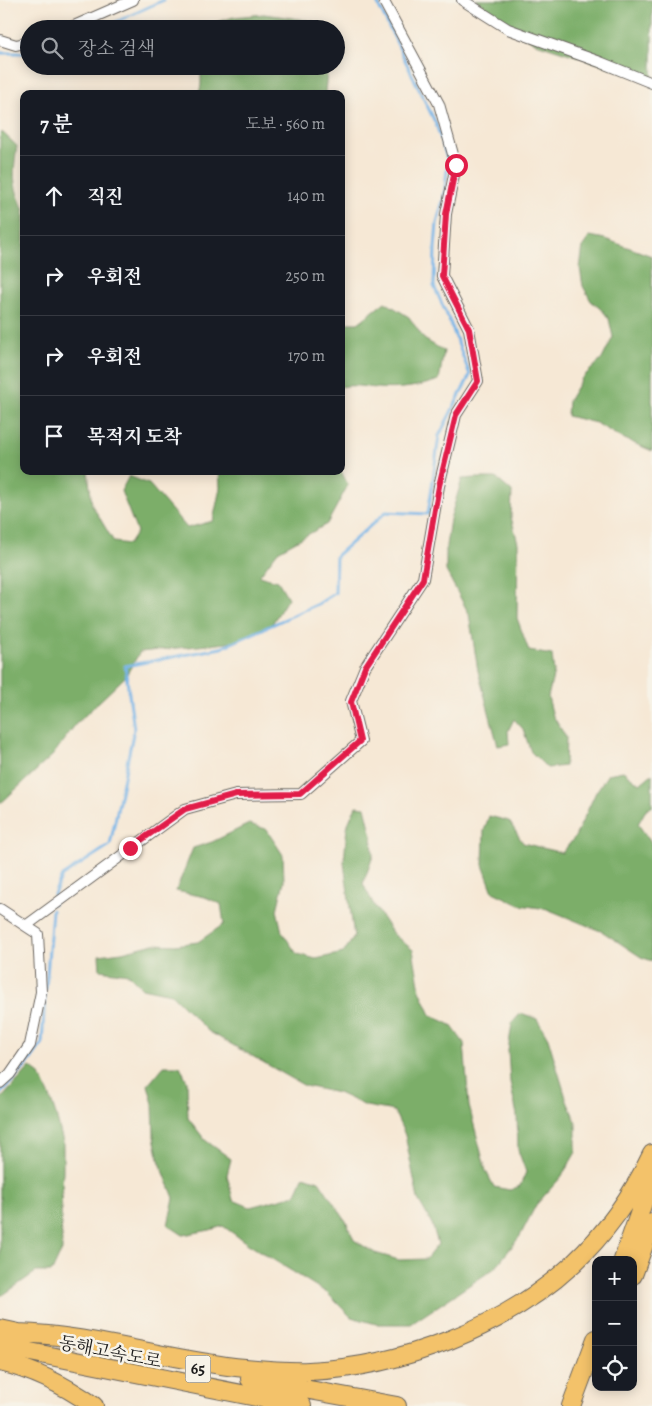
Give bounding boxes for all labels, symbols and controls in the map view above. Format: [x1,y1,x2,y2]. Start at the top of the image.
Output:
search box [20,20,345,75]
icon: search [38,34,66,62]
text: 장소 검색 [78,36,155,62]
text: 7 분 [40,110,73,138]
text: 도보 · 560 m [245,113,325,135]
route start [445,154,468,177]
icon: ahead [40,182,68,210]
text: 직진 [87,184,124,210]
text: 140 m [287,185,325,207]
icon: right [40,262,68,290]
text: 우회전 [87,264,142,290]
text: 250 m [286,265,325,287]
icon: right [40,342,68,370]
text: 우회전 [87,344,142,370]
text: 170 m [288,345,325,367]
icon: arrive [40,422,68,450]
text: 목적지 도착 [87,424,182,450]
route end [119,837,142,860]
map controls [592,1256,637,1391]
button: + [592,1256,637,1301]
button: − [592,1301,637,1346]
street label: 동해고속도로 [57,1330,163,1374]
button: locate [592,1346,637,1391]
road number: 65 [186,1356,210,1382]

